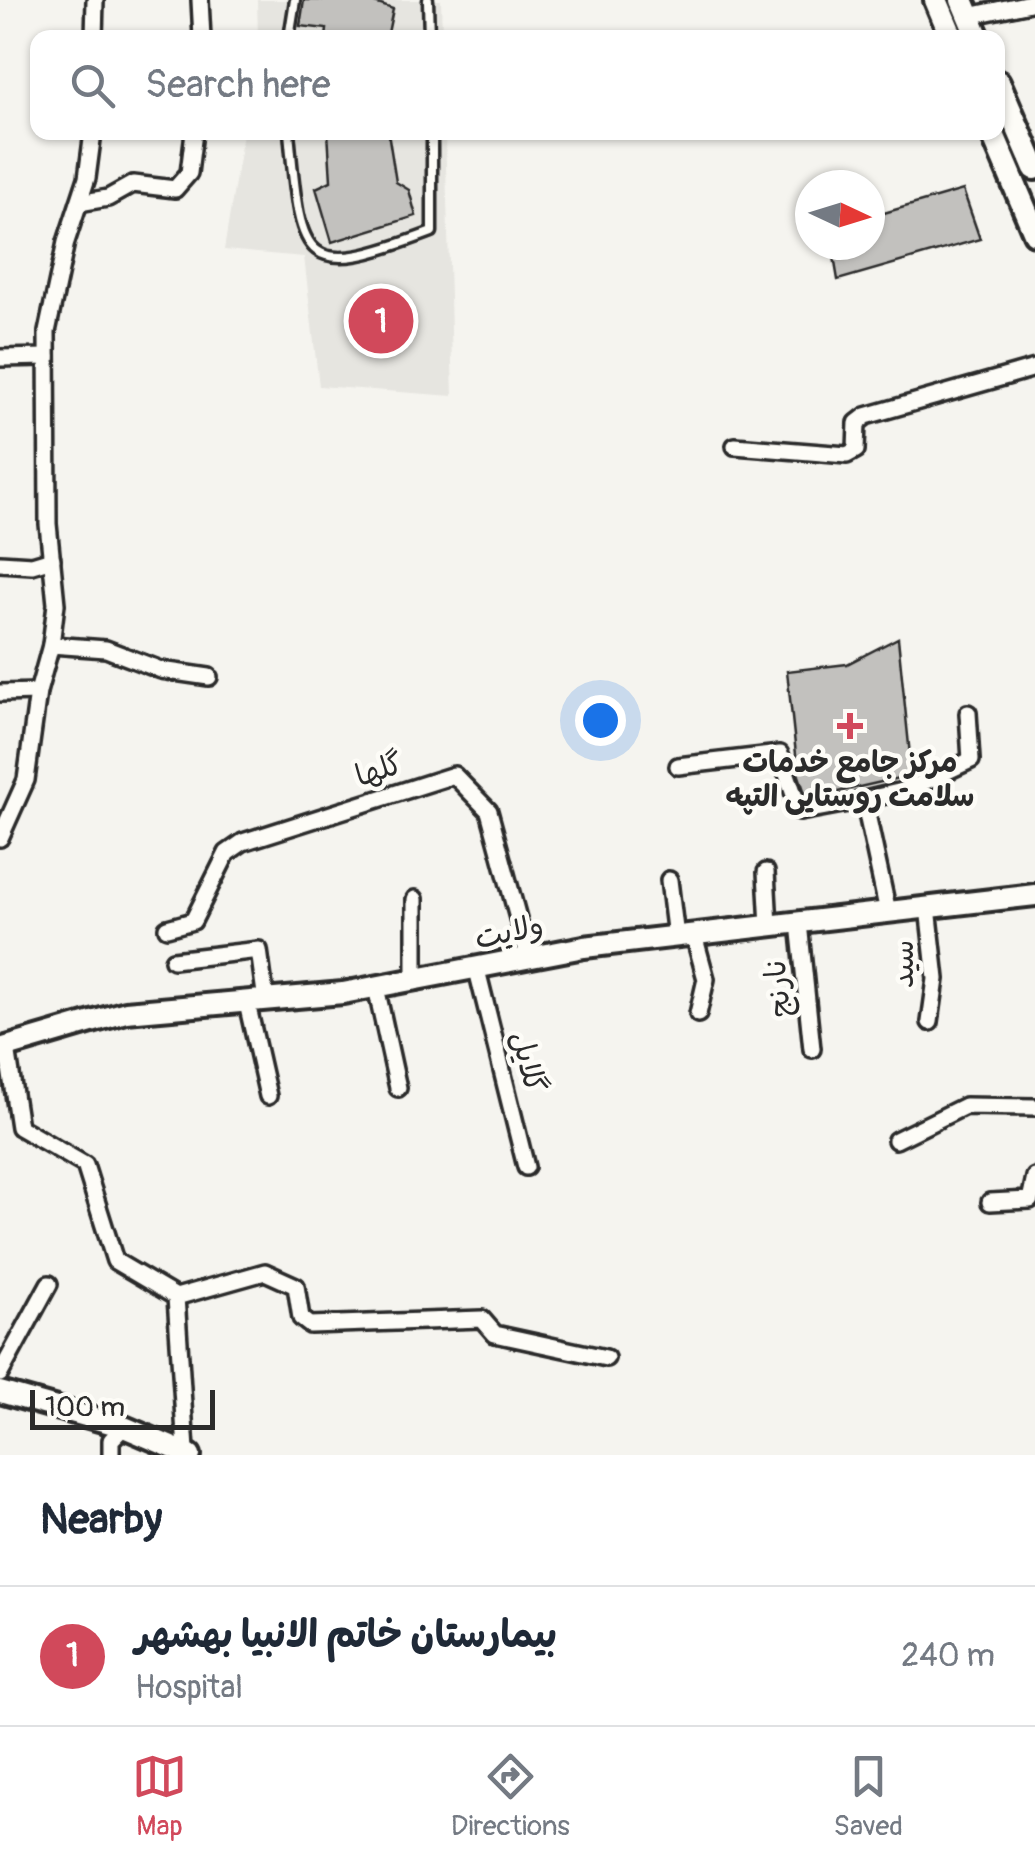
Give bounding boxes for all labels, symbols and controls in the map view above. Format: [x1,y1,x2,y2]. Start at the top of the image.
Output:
search box [30,30,1005,140]
icon: search [65,58,120,113]
text: Search here [145,61,331,109]
north arrow [795,170,885,260]
pin: 1 [348,284,414,358]
your location [575,695,626,746]
marker: مرکز جامع خدمات سلامت روستایی التپه [837,713,863,739]
place label: مرکز جامع خدمات سلامت روستایی التپه [726,744,974,815]
street label: گلها [351,745,407,795]
street label: ولایت [471,907,547,957]
street label: سید [885,940,922,988]
street label: نارنج [757,957,800,1019]
street label: گلایل [503,1028,553,1096]
scale bar [30,1385,215,1430]
text: 100 m [45,1390,125,1425]
text: Nearby [40,1494,162,1546]
text: بیمارستان خاتم الانبیا بهشهر [135,1611,557,1659]
text: 1 [66,1636,79,1676]
text: 240 m [901,1636,995,1676]
text: Hospital [135,1668,243,1708]
tab: Map [132,1749,187,1844]
tab: Directions [451,1749,570,1844]
tab: Saved [834,1749,903,1844]

